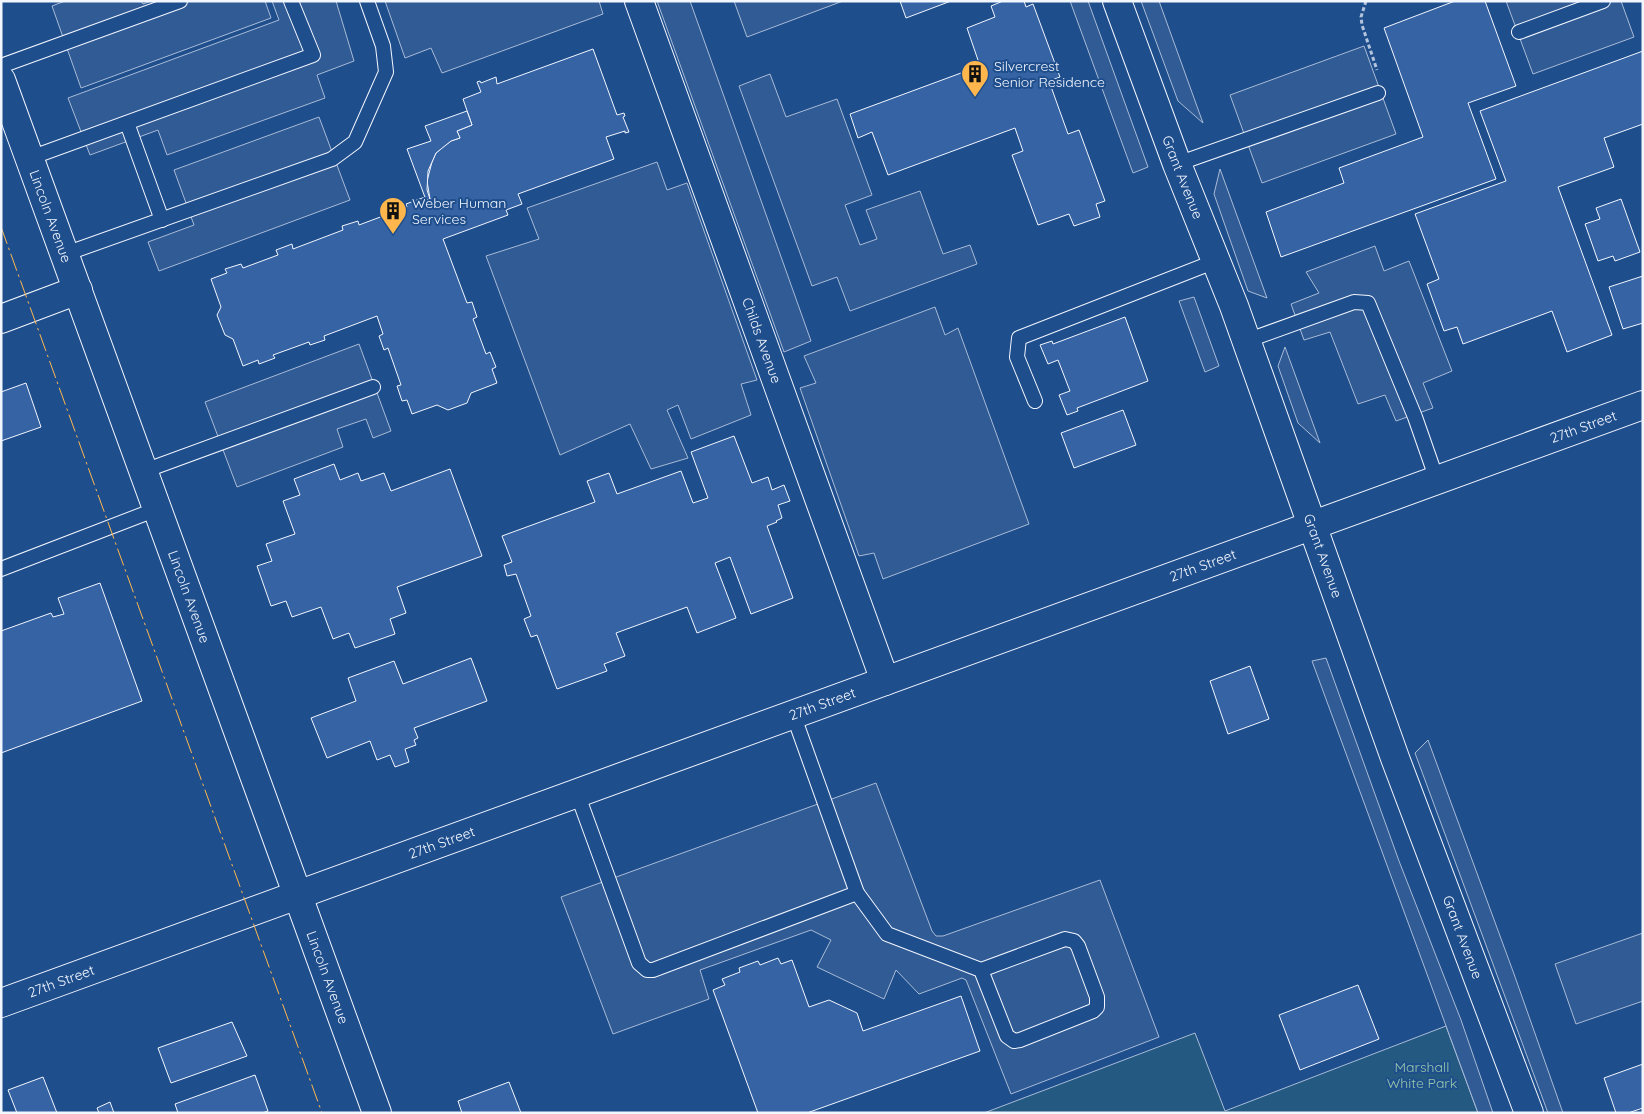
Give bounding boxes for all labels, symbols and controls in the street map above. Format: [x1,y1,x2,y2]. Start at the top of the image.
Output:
place label: Silvercrest Senior Residence [994,57,1105,91]
building icon: Silvercrest Senior Residence [960,59,990,98]
street label: Grant Avenue [1158,133,1207,222]
street label: Lincoln Avenue [25,167,76,265]
place label: Weber Human Services [412,194,506,228]
building icon: Weber Human Services [378,196,408,235]
street label: Childs Avenue [738,295,786,386]
street label: 27th Street [1548,406,1619,447]
street label: Grant Avenue [1300,511,1346,600]
street label: 27th Street [1167,545,1239,586]
street label: Lincoln Avenue [164,548,214,646]
street label: 27th Street [786,683,858,724]
street label: 27th Street [406,822,478,863]
street label: Grant Avenue [1439,893,1487,982]
street label: Lincoln Avenue [303,929,353,1026]
street label: 27th Street [25,961,97,1001]
park label: Marshall White Park [1387,1058,1457,1092]

